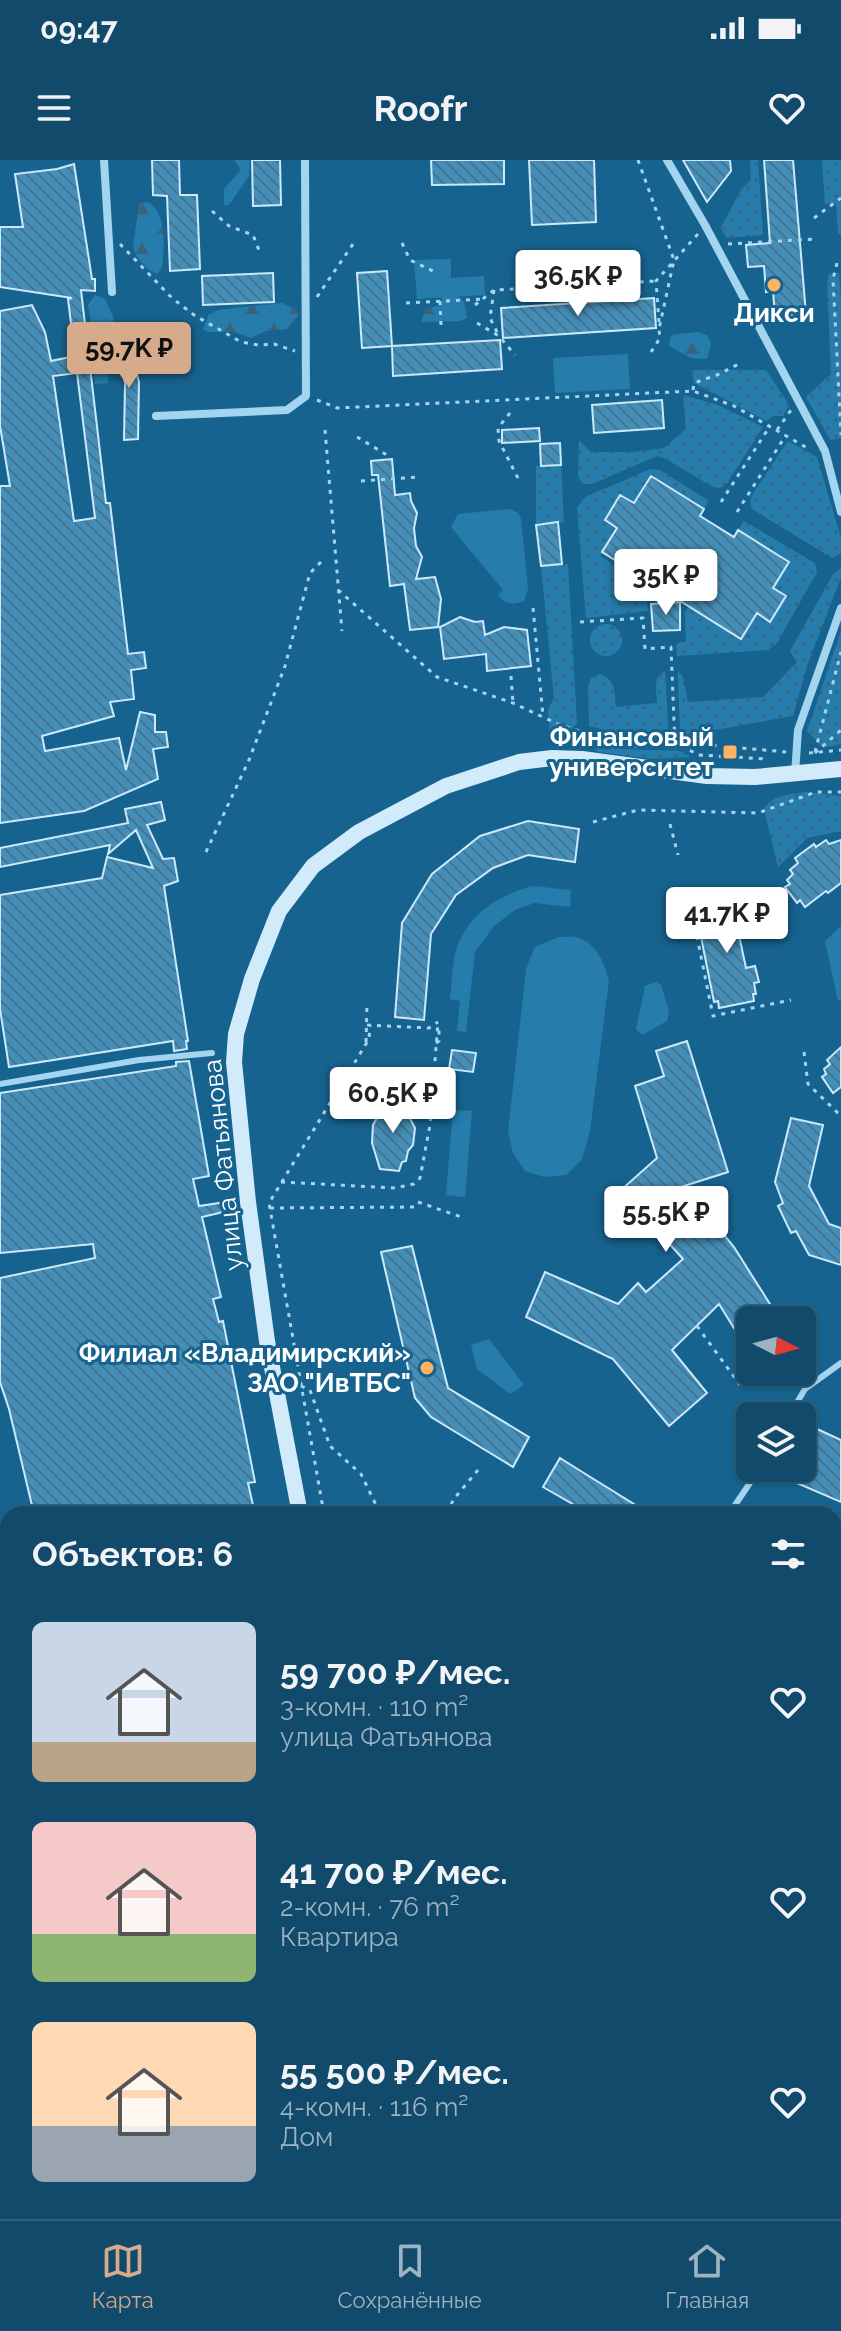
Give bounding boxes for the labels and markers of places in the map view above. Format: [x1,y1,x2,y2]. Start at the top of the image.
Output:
pin: 36.5K ₽ [504,250,652,318]
marker: Дикси [765,276,783,294]
place label: Дикси [733,298,815,328]
pin: 59.7K ₽ [55,322,203,390]
pin: 35K ₽ [610,549,722,617]
place label: Финансовый университет [549,722,714,782]
marker: Финансовый университет [721,743,739,761]
pin: 41.7K ₽ [653,887,801,955]
pin: 60.5K ₽ [319,1067,467,1135]
pin: 55.5K ₽ [592,1186,740,1254]
place label: Филиал «Владимирский» ЗАО "ИвТБС" [79,1338,411,1398]
marker: Филиал «Владимирский» ЗАО "ИвТБС" [418,1359,436,1377]

